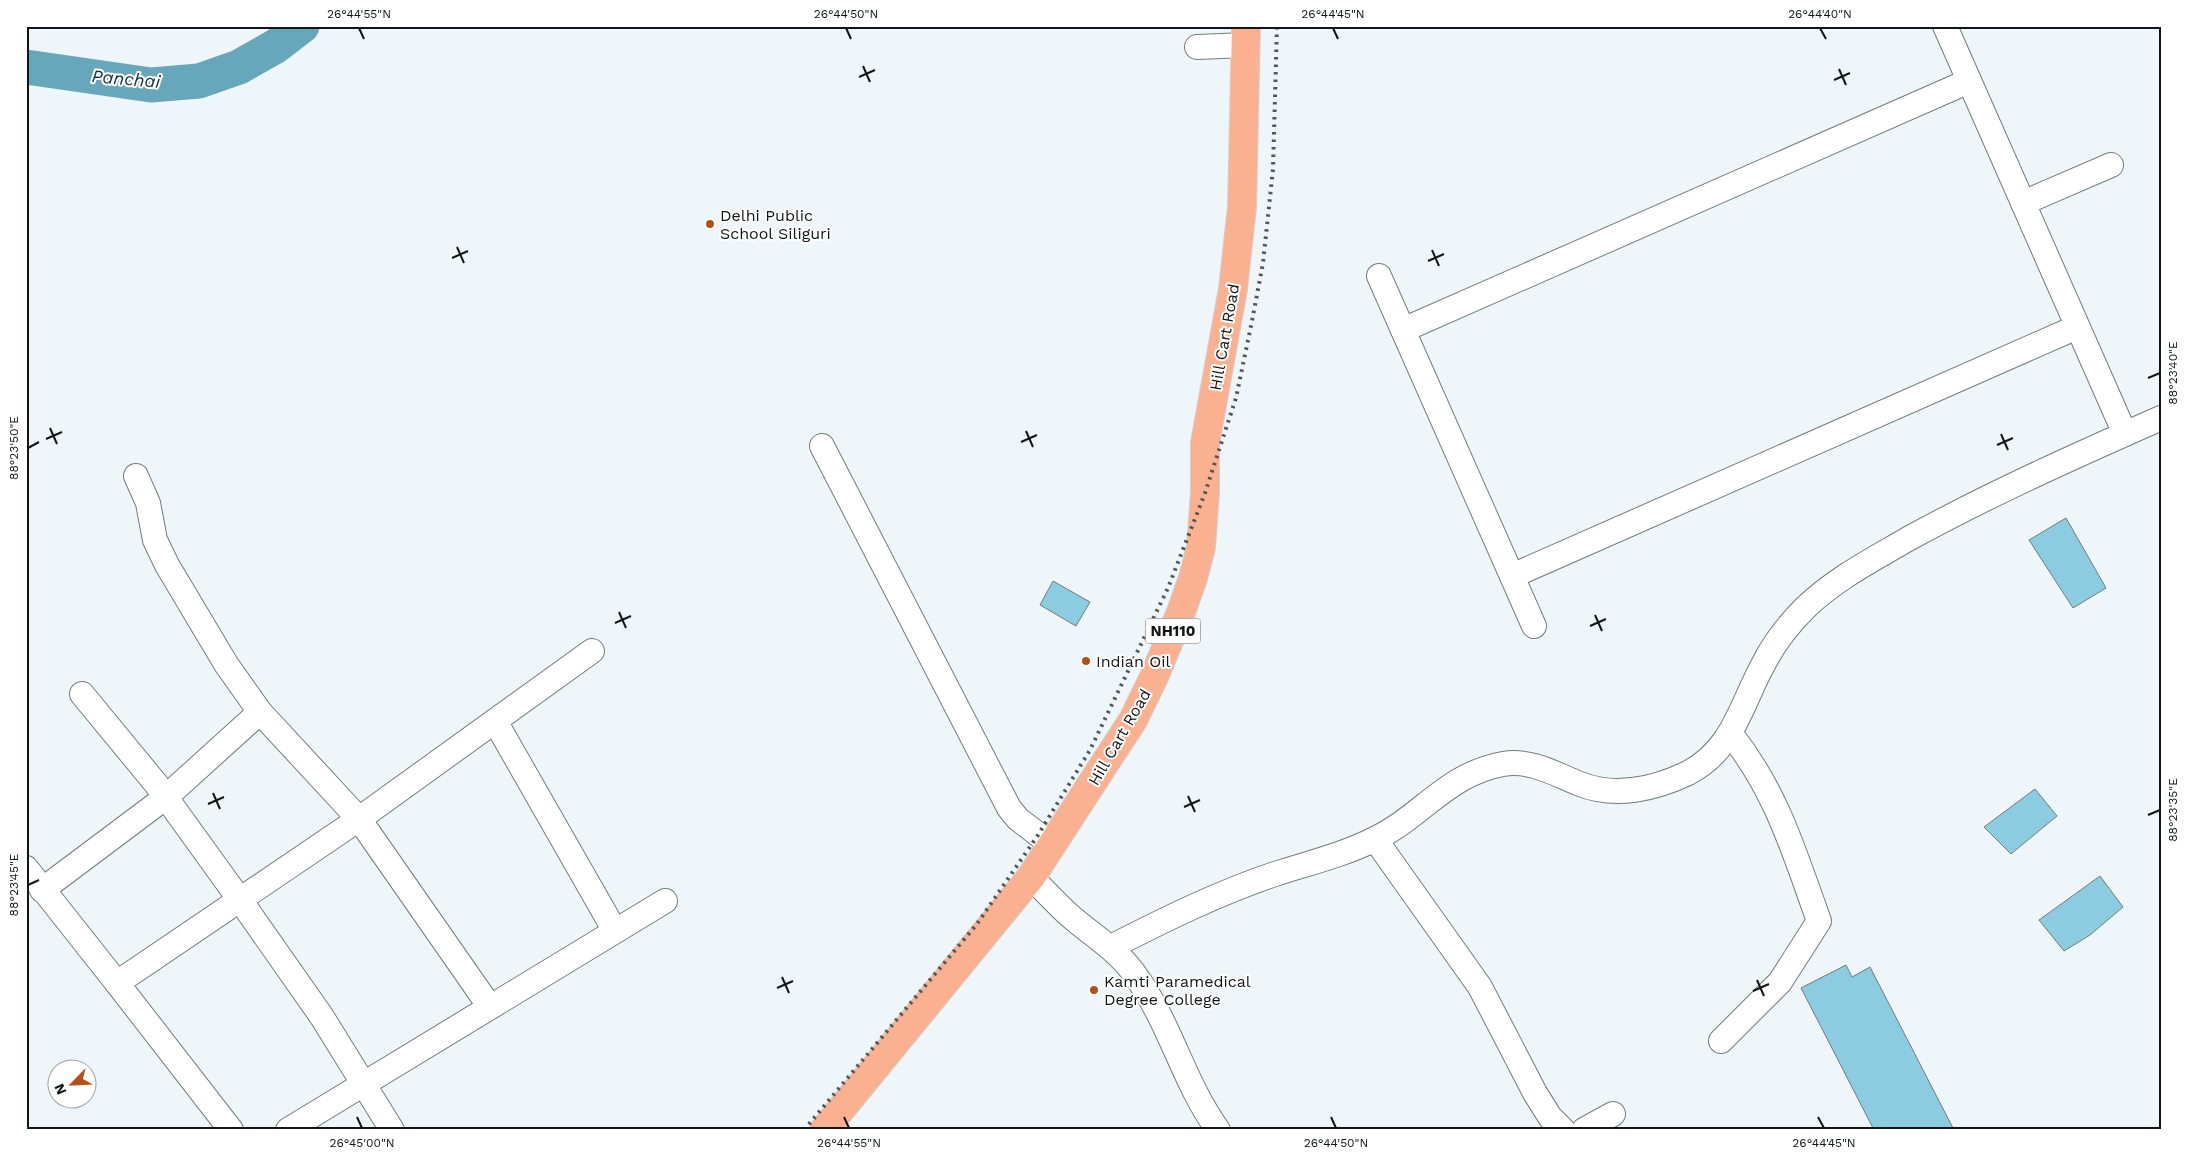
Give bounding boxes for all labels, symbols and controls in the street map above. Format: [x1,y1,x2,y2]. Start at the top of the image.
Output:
text: 26°44'55"N [327,7,391,21]
text: 26°44'50"N [814,7,878,21]
text: 26°44'45"N [1301,7,1365,21]
text: 26°44'40"N [1788,7,1852,21]
water label: Panchai [91,65,163,92]
place label: Delhi Public School Siliguri [720,206,831,243]
marker: Delhi Public School Siliguri [704,218,716,230]
street label: Hill Cart Road [1206,282,1243,392]
text: 88°23'40"E [2166,341,2180,405]
text: 88°23'50"E [7,416,21,480]
road number: NH110 [1146,618,1200,644]
place label: Indian Oil [1096,652,1170,671]
marker: Indian Oil [1080,655,1092,667]
street label: Hill Cart Road [1084,686,1155,789]
text: 88°23'35"E [2166,778,2180,842]
text: 88°23'45"E [7,853,21,916]
place label: Kamti Paramedical Degree College [1104,972,1251,1009]
marker: Kamti Paramedical Degree College [1088,984,1100,996]
north arrow [48,1058,98,1108]
text: N [51,1081,70,1097]
text: 26°45'00"N [329,1136,395,1150]
text: 26°44'55"N [817,1136,881,1150]
text: 26°44'50"N [1304,1136,1368,1150]
text: 26°44'45"N [1792,1136,1856,1150]

